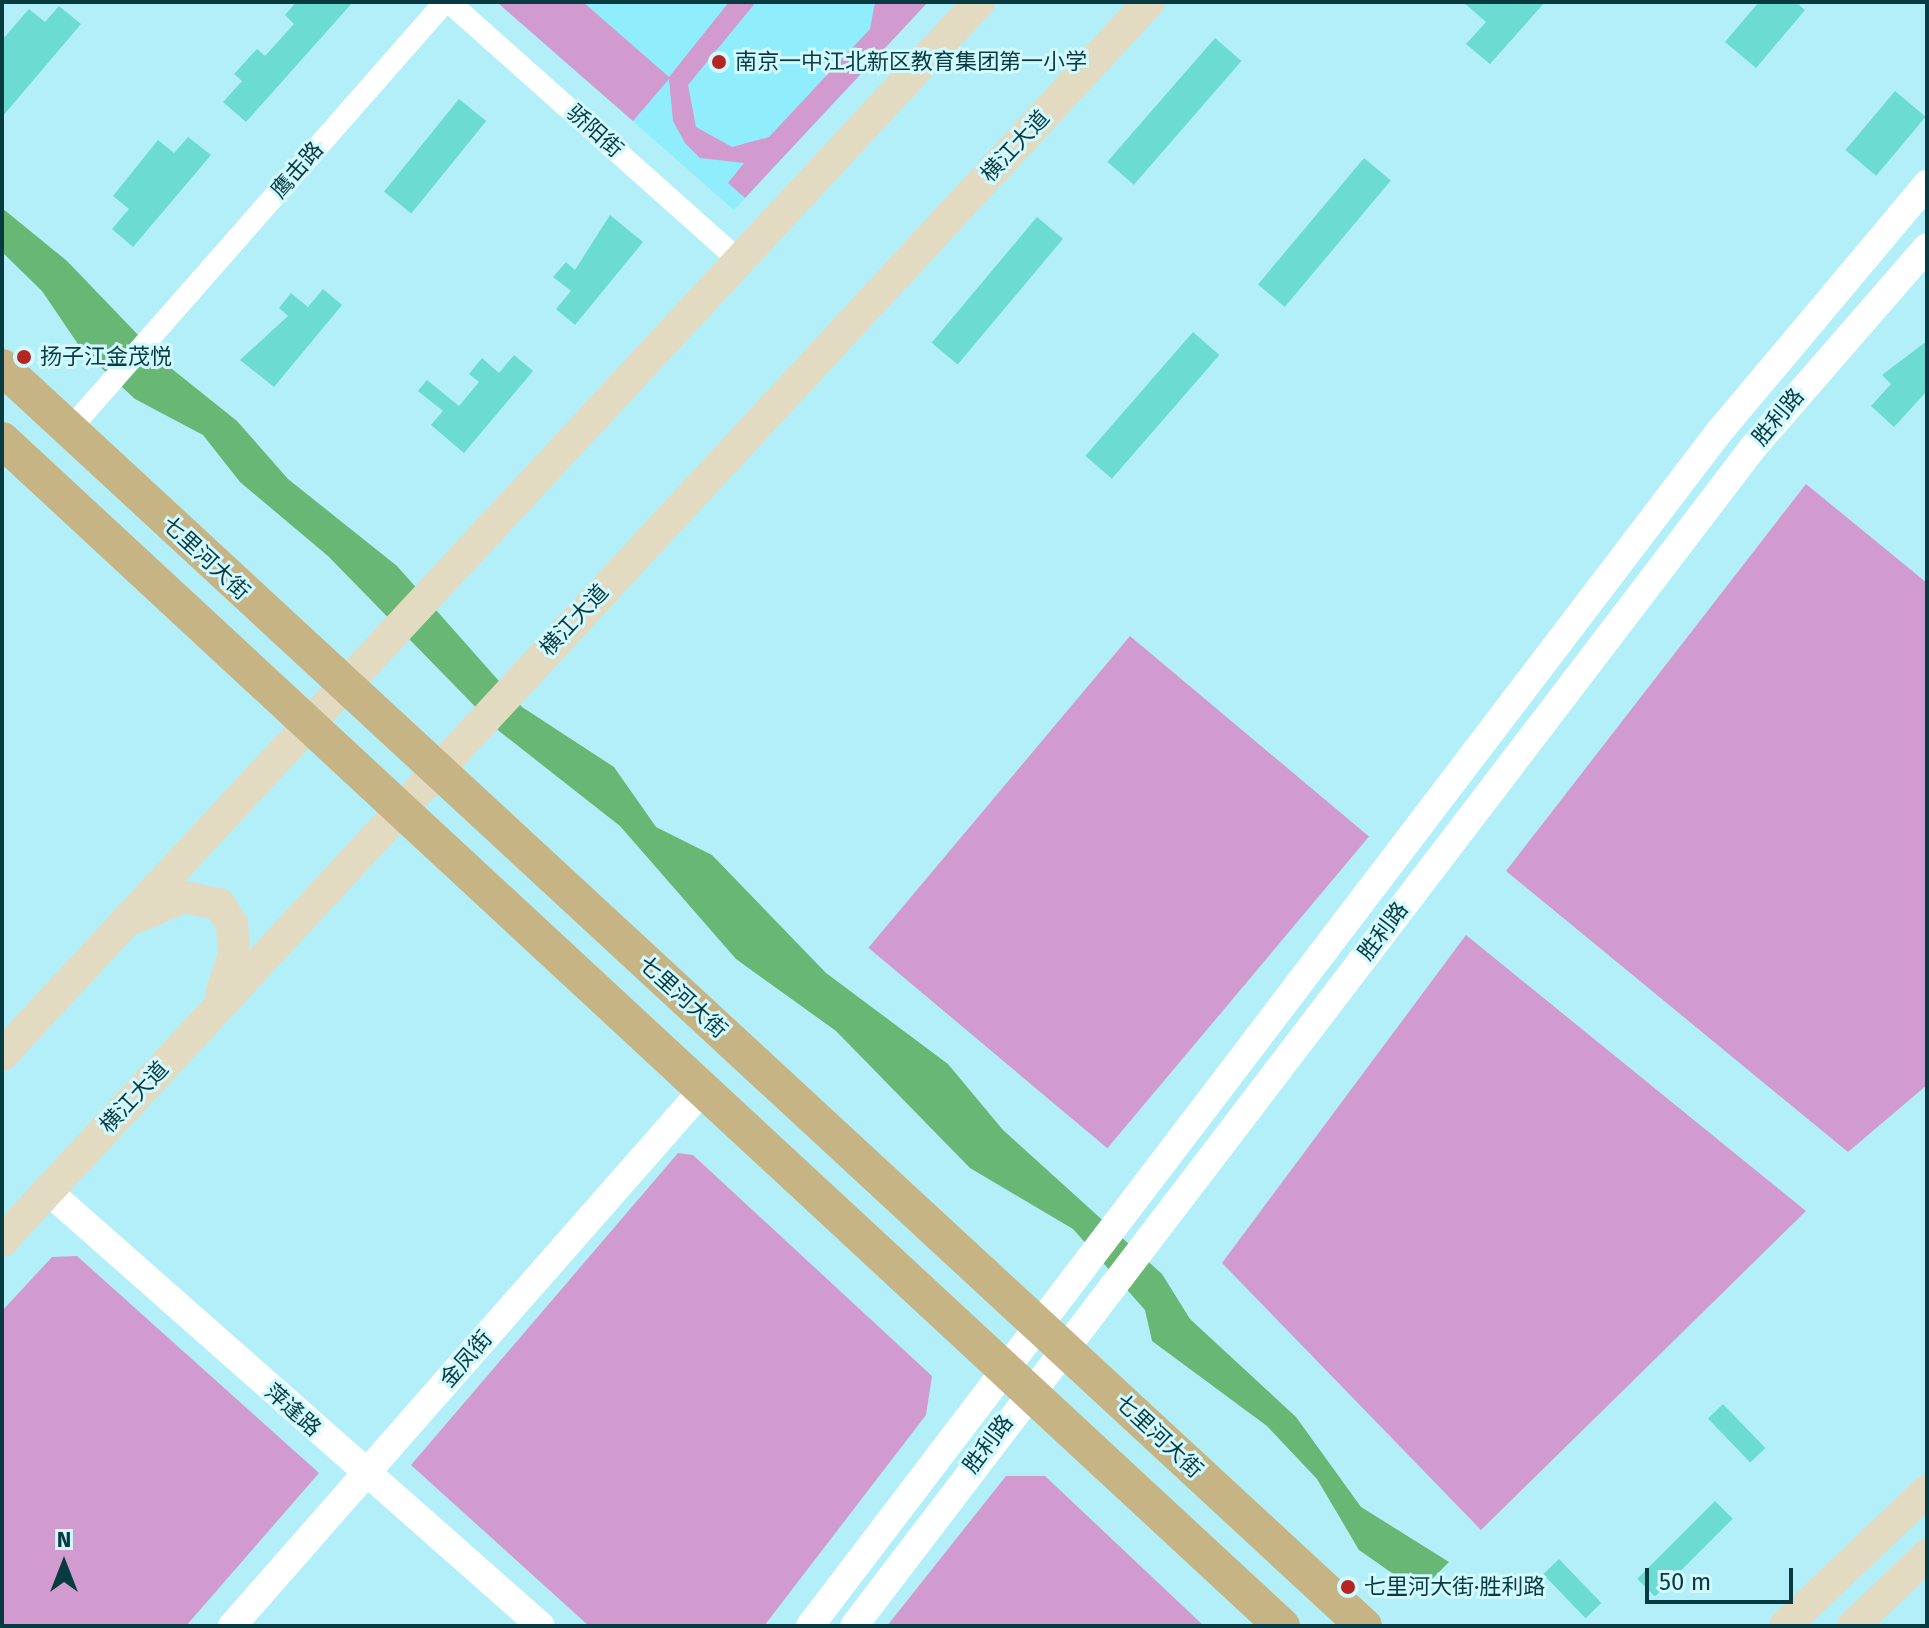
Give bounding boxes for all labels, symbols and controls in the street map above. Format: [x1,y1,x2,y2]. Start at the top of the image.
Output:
place label: 南京一中江北新区教育集团第一小学 [735,49,1087,75]
marker: 南京一中江北新区教育集团第一小学 [710,53,728,71]
street label: 骄阳街 [562,99,628,163]
street label: 横江大道 [975,105,1055,187]
street label: 鹰击路 [265,136,329,204]
place label: 扬子江金茂悦 [40,344,172,370]
marker: 扬子江金茂悦 [15,348,33,366]
street label: 胜利路 [1747,383,1809,451]
street label: 七里河大街 [157,511,255,605]
street label: 横江大道 [534,579,614,661]
street label: 胜利路 [1353,897,1413,965]
street label: 七里河大街 [633,950,733,1044]
street label: 横江大道 [94,1056,174,1138]
street label: 金凤街 [434,1325,498,1393]
street label: 萍逢路 [260,1378,326,1442]
street label: 七里河大街 [1110,1389,1208,1483]
street label: 胜利路 [958,1410,1018,1478]
north arrow [24,1524,104,1604]
text: N [57,1526,71,1553]
scale bar [1649,1552,1797,1602]
text: 50 m [1659,1568,1711,1596]
place label: 七里河大街·胜利路 [1364,1574,1545,1600]
marker: 七里河大街·胜利路 [1339,1578,1357,1596]

